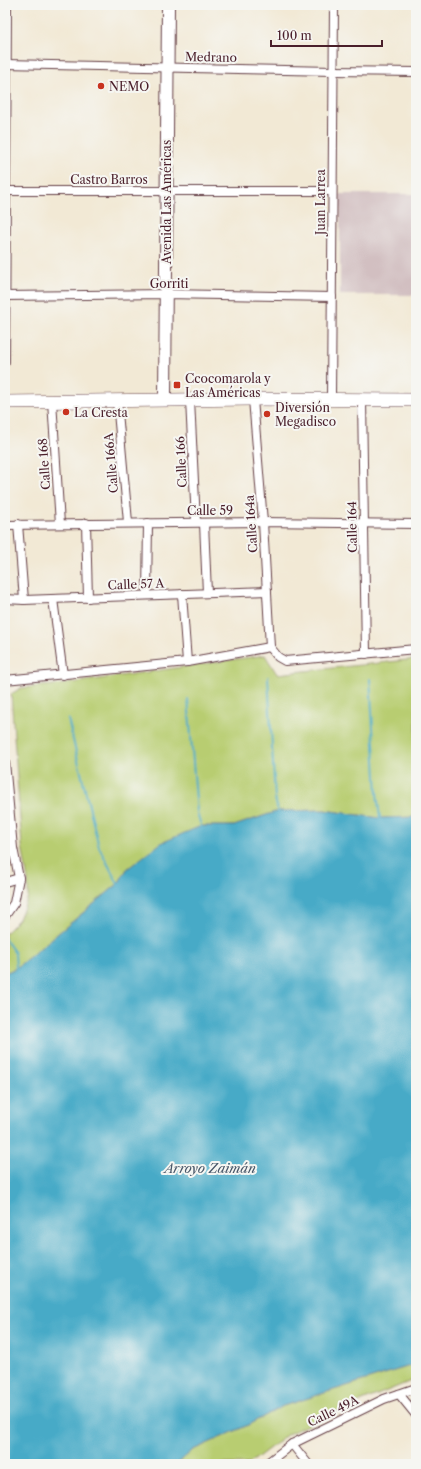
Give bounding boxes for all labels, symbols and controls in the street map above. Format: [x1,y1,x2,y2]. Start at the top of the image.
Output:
scale bar [271,22,382,48]
text: 100 m [277,28,312,43]
street label: Medrano [185,49,237,65]
place label: NEMO [109,79,149,94]
marker: NEMO [96,81,106,91]
street label: Avenida Las Américas [159,140,174,265]
street label: Juan Larrea [313,168,328,237]
street label: Castro Barros [70,172,148,187]
street label: Gorriti [150,276,189,291]
place label: Ccocomarola y Las Américas [185,371,271,400]
marker: Ccocomarola y Las Américas [172,380,182,390]
place label: Diversión Megadisco [275,400,336,429]
place label: La Cresta [74,405,129,420]
marker: La Cresta [61,407,71,417]
marker: Diversión Megadisco [262,409,272,419]
street label: Calle 166A [101,431,121,494]
street label: Calle 166 [172,436,190,488]
street label: Calle 168 [35,438,53,490]
street label: Calle 164a [241,494,261,553]
street label: Calle 164 [344,501,360,553]
street label: Calle 59 [187,503,233,518]
street label: Calle 57 A [107,575,166,592]
water label: Arroyo Zaimán [162,1160,256,1176]
street label: Calle 49A [305,1392,362,1430]

